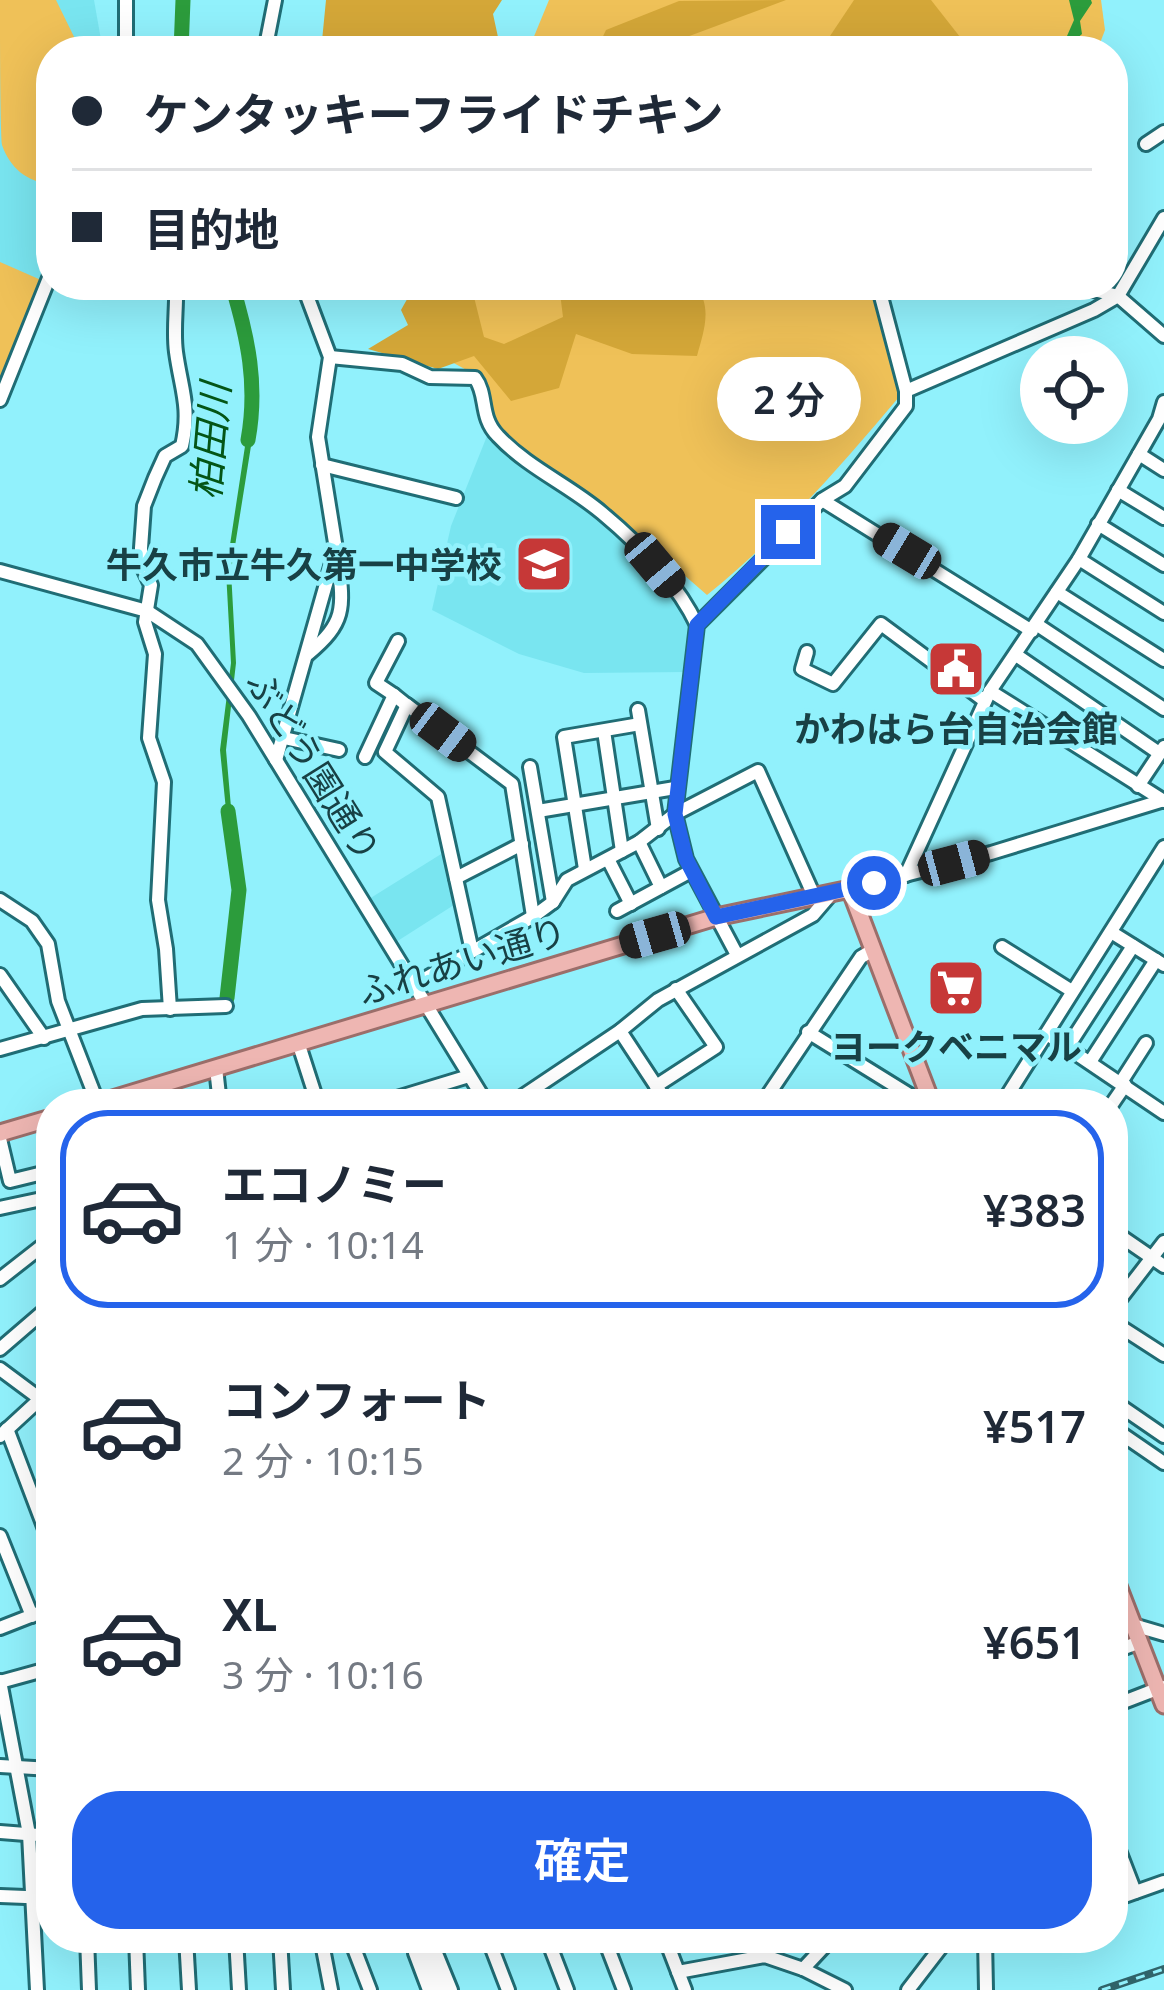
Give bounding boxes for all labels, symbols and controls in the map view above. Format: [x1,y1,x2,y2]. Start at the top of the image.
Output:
text: ケンタッキーフライドチキン [144,83,724,144]
text: 目的地 [144,198,279,259]
map controls [1020,336,1128,444]
button: locate [1020,336,1128,444]
callout: 2 分 [716,358,860,442]
text: 2 分 [753,372,825,425]
water label: 柏田川 [178,376,241,502]
route end [761,505,815,559]
car [867,517,947,585]
car [618,526,692,604]
school or university icon: 牛久市立牛久第一中学校 [513,533,575,595]
place label: 牛久市立牛久第一中学校 [106,540,502,589]
public building icon: かわはら台自治会館 [925,638,987,700]
street label: ぶどう園通り [236,661,392,871]
car [403,696,483,768]
place label: かわはら台自治会館 [794,704,1118,753]
car [915,836,993,890]
route start [847,856,901,910]
street label: ふれあい通り [352,906,572,1016]
car [615,908,695,962]
supermarket icon: ヨークベニマル [925,957,987,1019]
place label: ヨークベニマル [830,1022,1082,1071]
text: エコノミー [222,1153,447,1214]
icon: car [78,1155,186,1263]
text: ¥383 [983,1179,1086,1240]
text: 1 分 · 10:14 [222,1217,424,1270]
text: コンフォート [222,1369,491,1430]
icon: car [78,1371,186,1479]
text: ¥517 [983,1395,1086,1456]
text: 2 分 · 10:15 [222,1433,424,1486]
text: XL [222,1583,277,1644]
icon: car [78,1587,186,1695]
text: ¥651 [983,1611,1086,1672]
text: 3 分 · 10:16 [222,1647,424,1700]
button: 確定 [72,1791,1092,1929]

